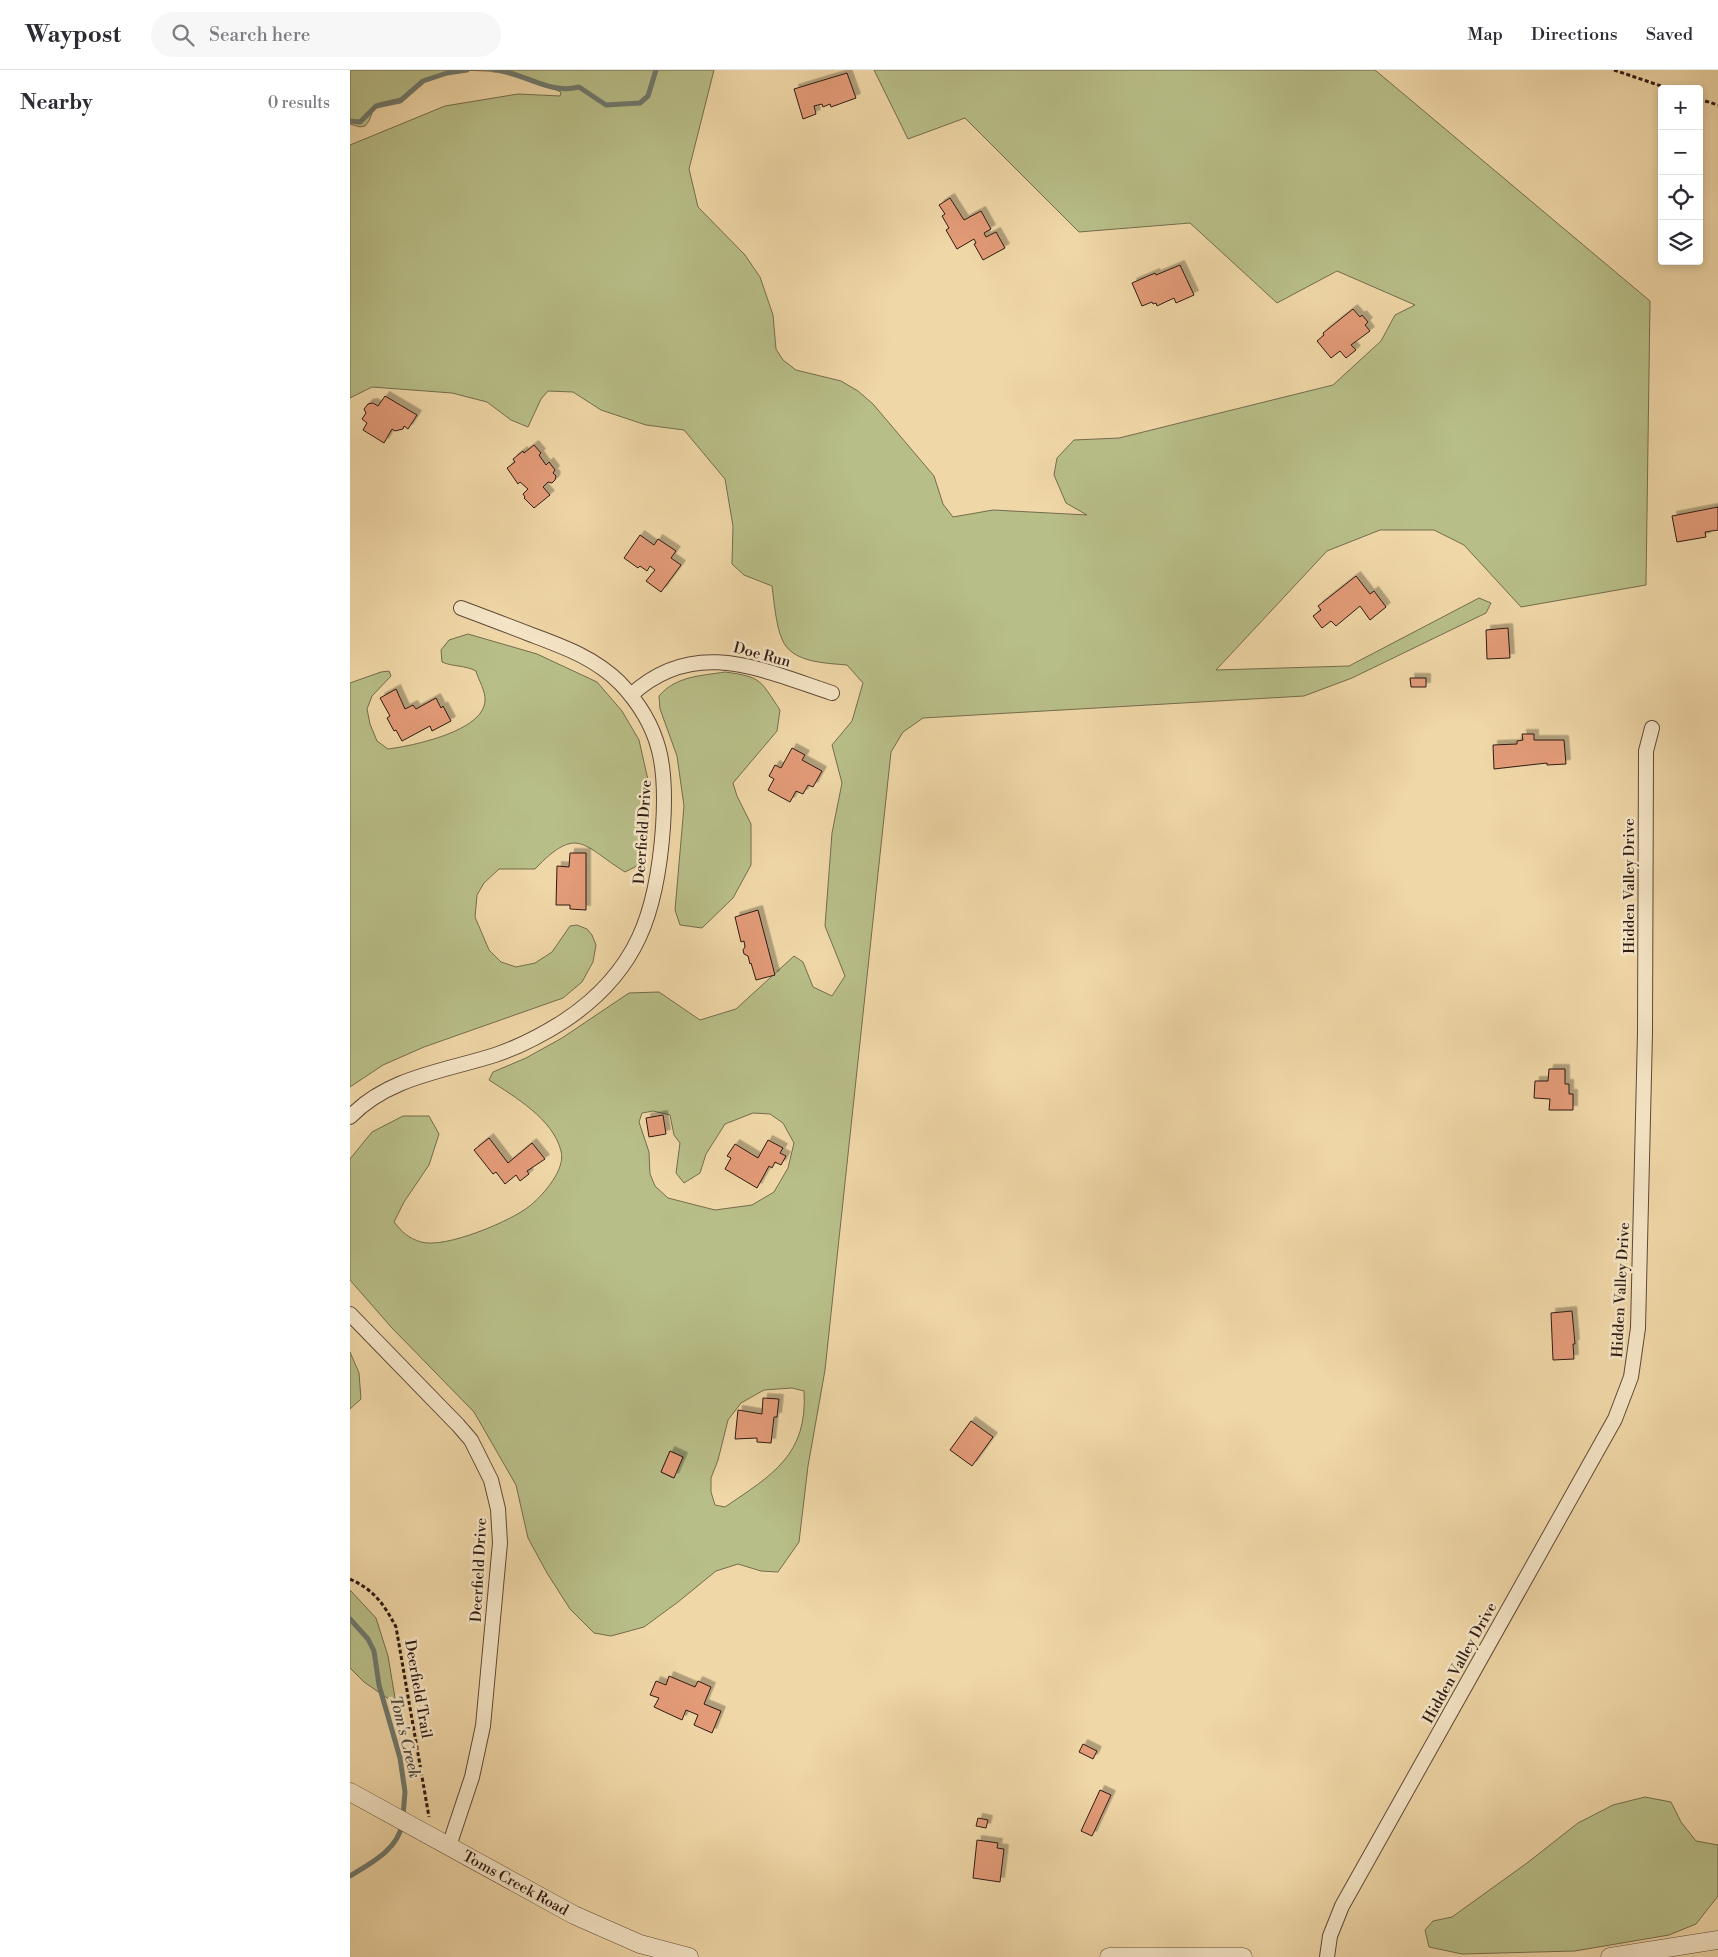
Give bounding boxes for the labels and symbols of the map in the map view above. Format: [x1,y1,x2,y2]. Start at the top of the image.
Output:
street label: Doe Run [731,638,793,672]
street label: Deerfield Drive [630,779,656,885]
street label: Hidden Valley Drive [1620,818,1639,954]
street label: Hidden Valley Drive [1608,1222,1634,1358]
street label: Deerfield Drive [467,1517,491,1623]
street label: Hidden Valley Drive [1419,1599,1501,1727]
street label: Deerfield Trail [400,1638,436,1740]
water label: Tom's Creek [385,1694,425,1780]
street label: Toms Creek Road [459,1846,572,1920]

